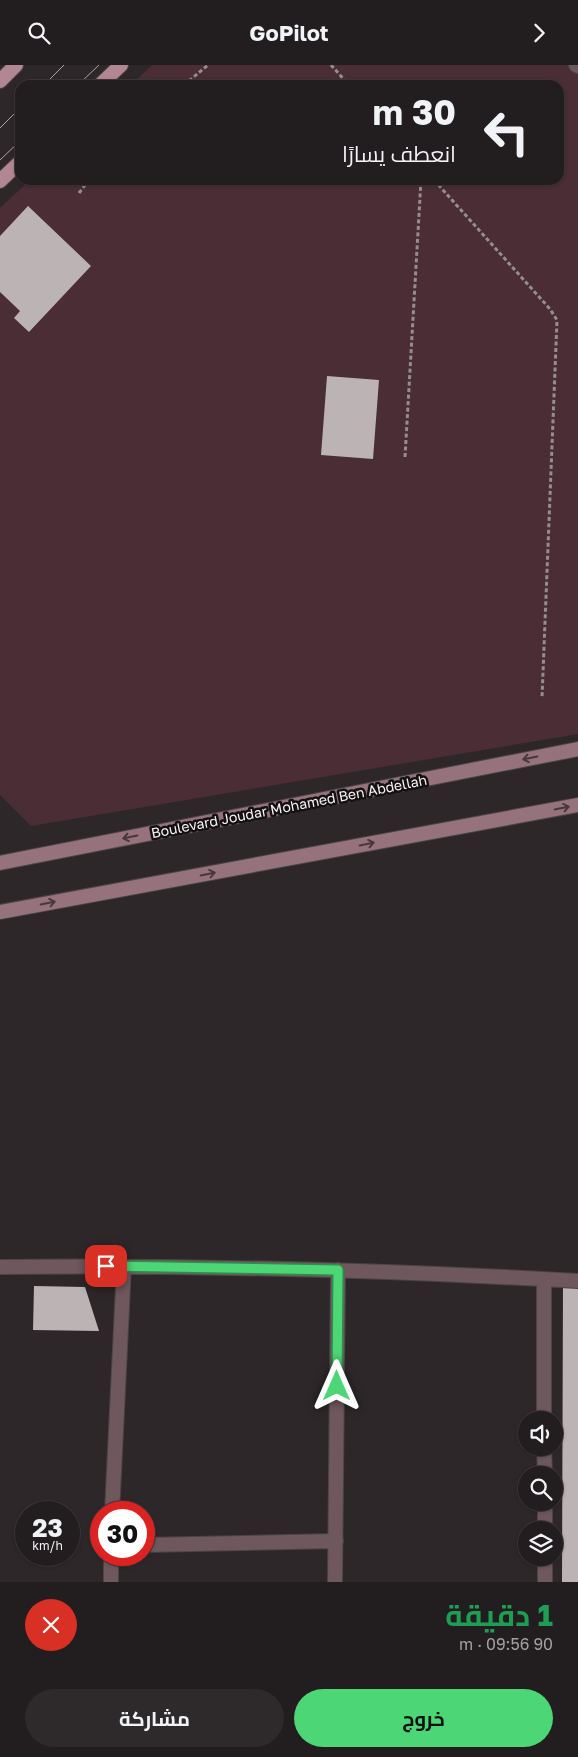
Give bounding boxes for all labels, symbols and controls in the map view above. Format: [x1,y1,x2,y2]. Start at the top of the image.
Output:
icon: search [25,19,53,47]
text: GoPilot [249,19,329,46]
icon: forward [525,19,553,47]
text: 30 m [372,91,456,133]
icon: left [474,100,539,165]
text: انعطف يسارًا [342,140,456,167]
one-way arrow [523,754,539,764]
street label: Boulevard Joudar Mohamed Ben Abdellah [150,771,428,841]
one-way arrow [553,802,569,812]
one-way arrow [123,833,139,843]
one-way arrow [359,838,375,848]
one-way arrow [199,868,215,878]
one-way arrow [40,898,56,908]
pin [85,1245,127,1287]
icon: arrive [92,1252,120,1280]
position arrow [310,1359,362,1411]
map controls [518,1411,563,1566]
button: sound [518,1411,563,1456]
button: search [518,1466,563,1511]
speed limit sign: 30 [90,1501,155,1566]
text: 23 [32,1512,63,1543]
button: layers [518,1521,563,1566]
text: km/h [32,1538,63,1553]
text: 1 دقيقة [445,1597,553,1633]
button: close [25,1599,77,1651]
text: 90 m · 09:56 [459,1634,553,1654]
button: مشاركة [25,1689,284,1747]
button: خروج [294,1689,553,1747]

